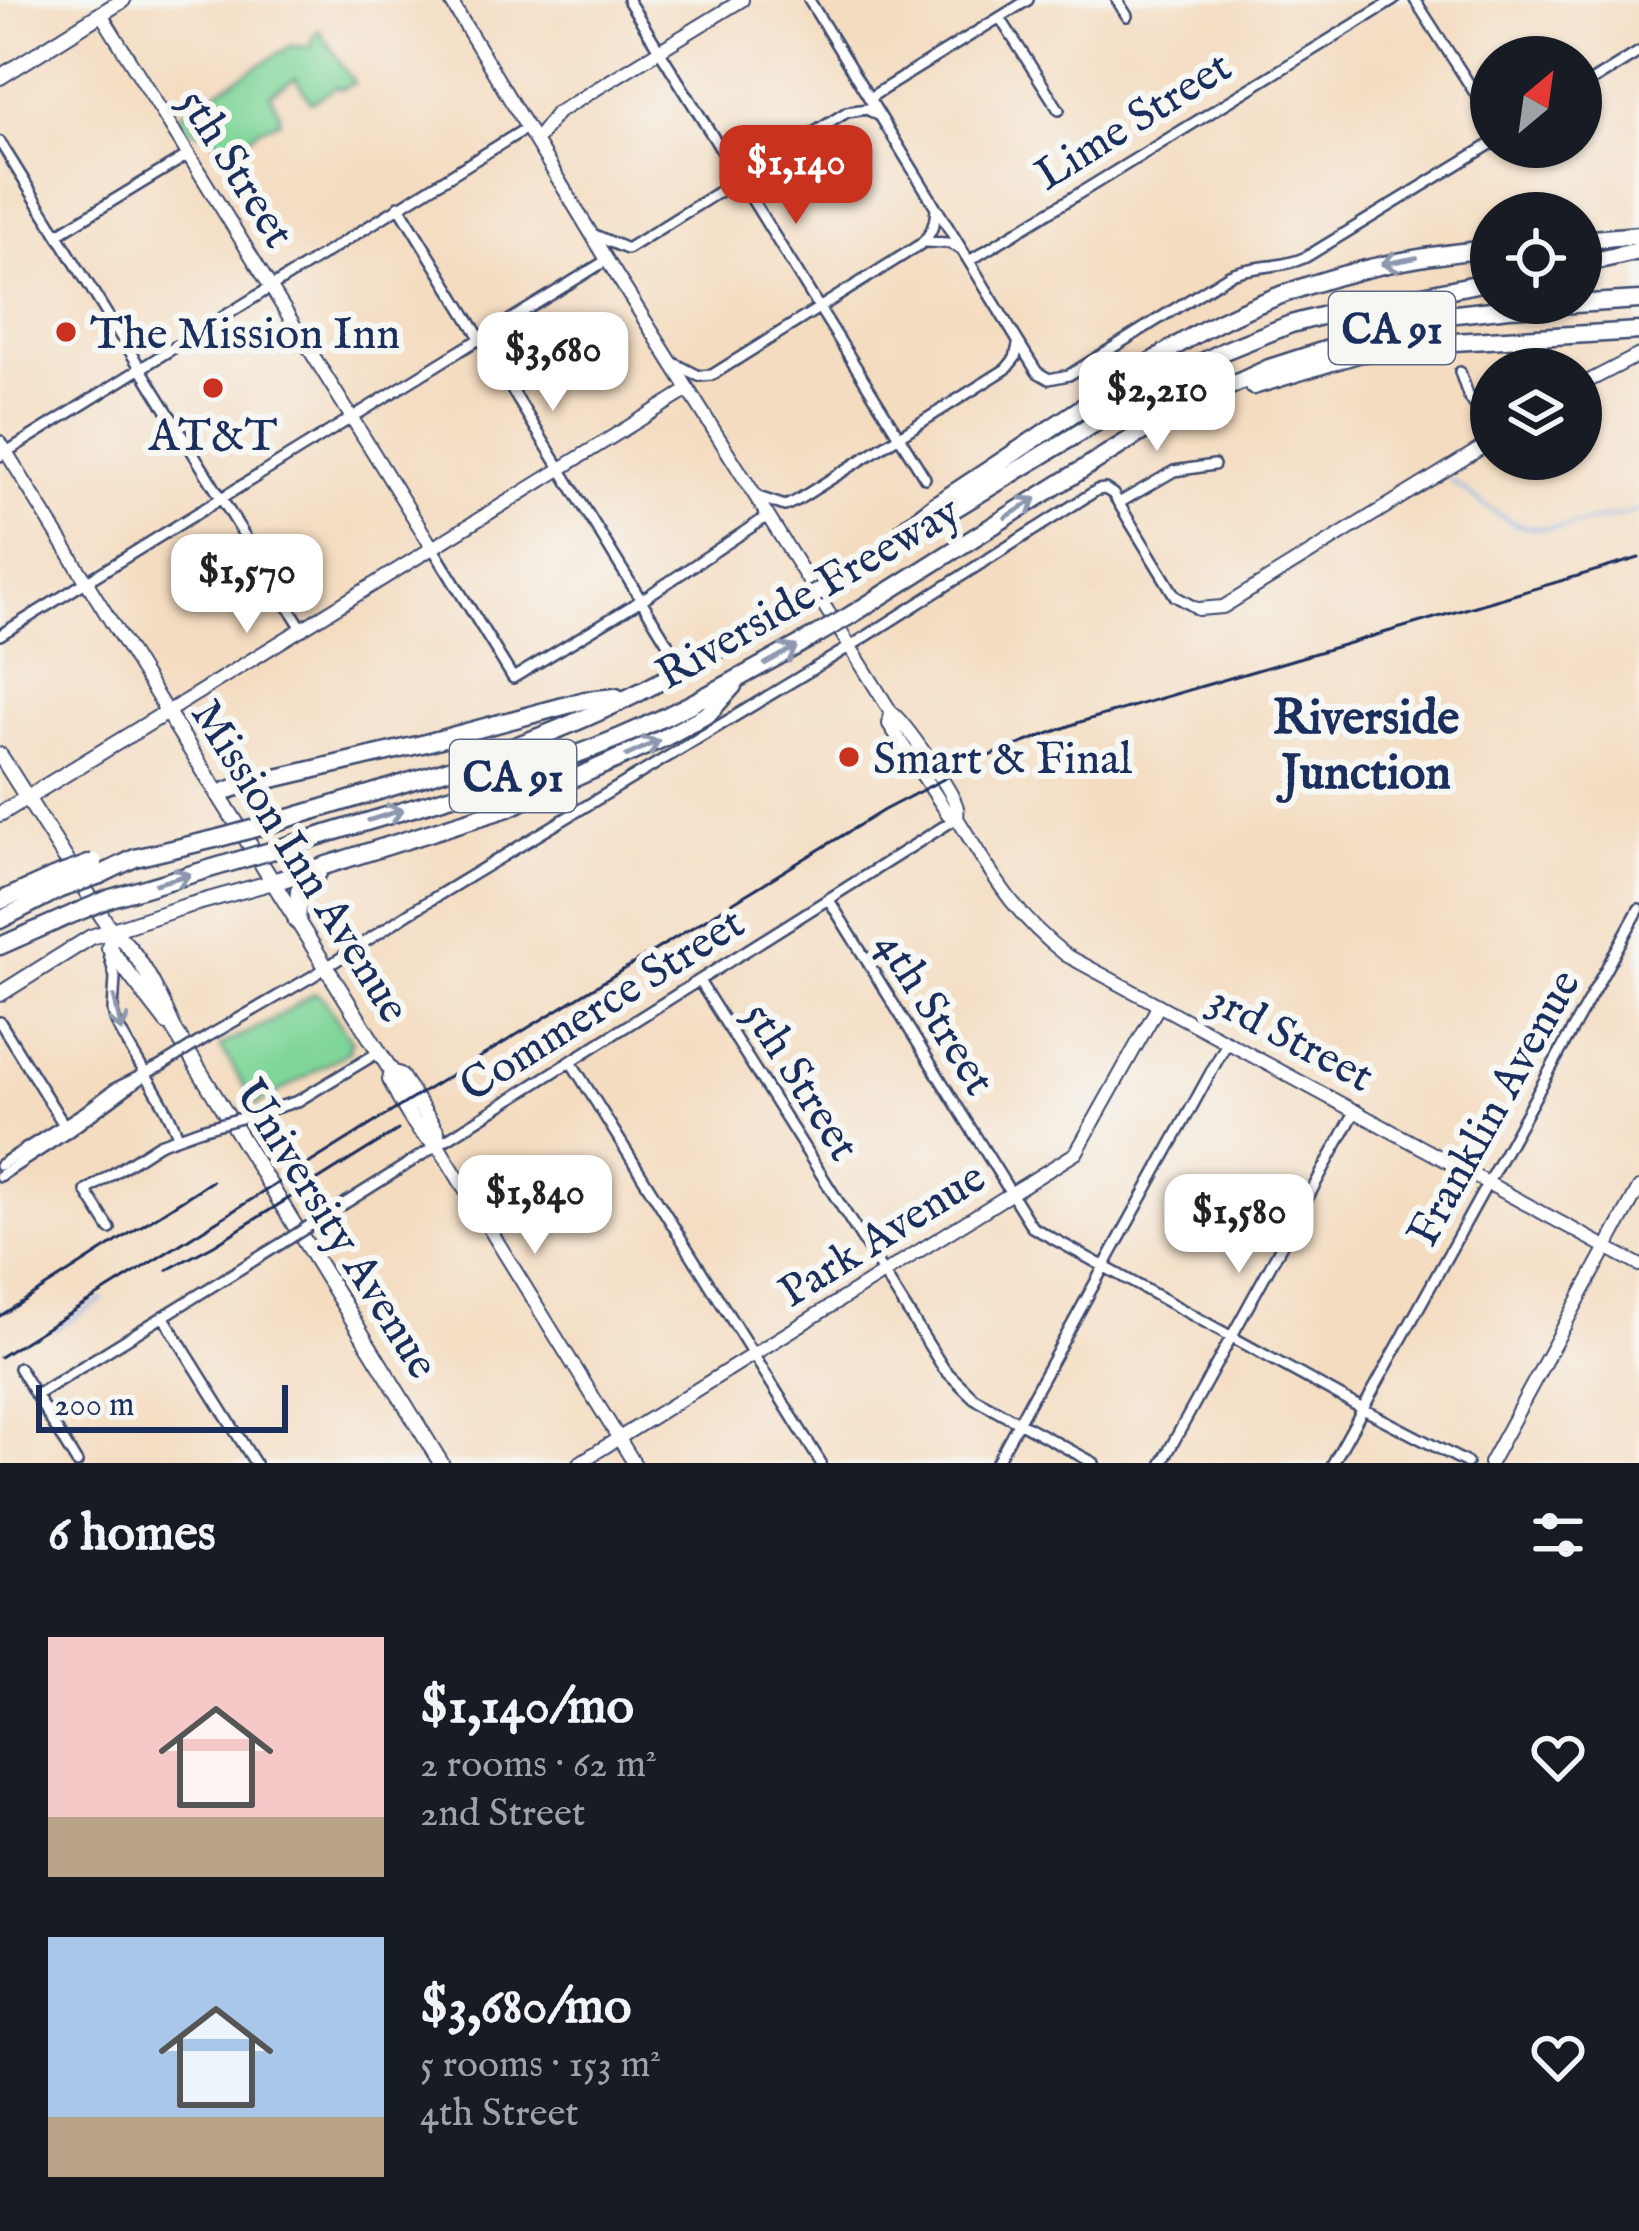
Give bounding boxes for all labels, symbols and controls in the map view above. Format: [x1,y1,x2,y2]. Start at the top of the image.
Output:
north arrow [1470,36,1602,168]
map controls [1470,36,1602,480]
street label: Lime Street [1025,39,1243,205]
street label: 5th Street [164,79,306,259]
pin: $1,140 [698,125,894,227]
text: $1,140 [746,139,846,188]
button: locate [1470,192,1602,324]
one-way arrow [1380,251,1419,273]
road number: CA 91 [1329,292,1455,364]
place label: The Mission Inn [90,307,400,364]
pin: $3,680 [455,312,651,414]
marker: The Mission Inn [53,319,79,345]
text: $3,680 [504,326,602,375]
button: layers [1470,348,1602,480]
pin: $2,210 [1059,352,1255,454]
text: $2,210 [1106,366,1208,415]
marker: AT&T [200,375,226,401]
place label: AT&T [148,409,278,466]
street label: Riverside Freeway [647,484,972,704]
one-way arrow [1003,496,1037,520]
pin: $1,570 [149,534,345,636]
text: $1,570 [198,548,296,597]
one-way arrow [762,642,797,666]
street label: Mission Inn Avenue [177,690,421,1034]
district label: Riverside Junction [1273,690,1459,805]
place label: Smart & Final [873,732,1133,789]
one-way arrow [624,736,660,758]
road number: CA 91 [450,740,576,812]
marker: Smart & Final [836,744,862,770]
one-way arrow [366,803,404,825]
one-way arrow [154,866,192,888]
street label: Commerce Street [450,896,756,1116]
street label: 4th Street [861,921,1007,1107]
street label: Franklin Avenue [1396,960,1595,1257]
street label: 3rd Street [1198,972,1383,1106]
street label: 5th Street [729,992,871,1172]
one-way arrow [108,994,130,1033]
street label: University Avenue [220,1070,450,1390]
street label: Park Avenue [769,1150,997,1322]
pin: $1,840 [437,1155,633,1257]
text: $1,840 [485,1169,585,1218]
pin: $1,580 [1141,1174,1337,1276]
text: $1,580 [1191,1188,1287,1237]
scale bar [36,1379,288,1432]
text: 200 m [54,1385,135,1427]
icon: filters [1525,1502,1591,1568]
text: 6 homes [48,1503,216,1568]
text: $1,140/mo [420,1676,634,1741]
icon: home [144,1685,288,1829]
icon: heart [1525,1724,1591,1790]
text: 2 rooms · 62 m² [420,1741,657,1790]
text: 2nd Street [420,1790,585,1839]
text: $3,680/mo [420,1976,632,2041]
icon: home [144,1985,288,2129]
icon: heart [1525,2024,1591,2090]
text: 5 rooms · 153 m² [420,2041,661,2090]
text: 4th Street [420,2090,579,2139]

